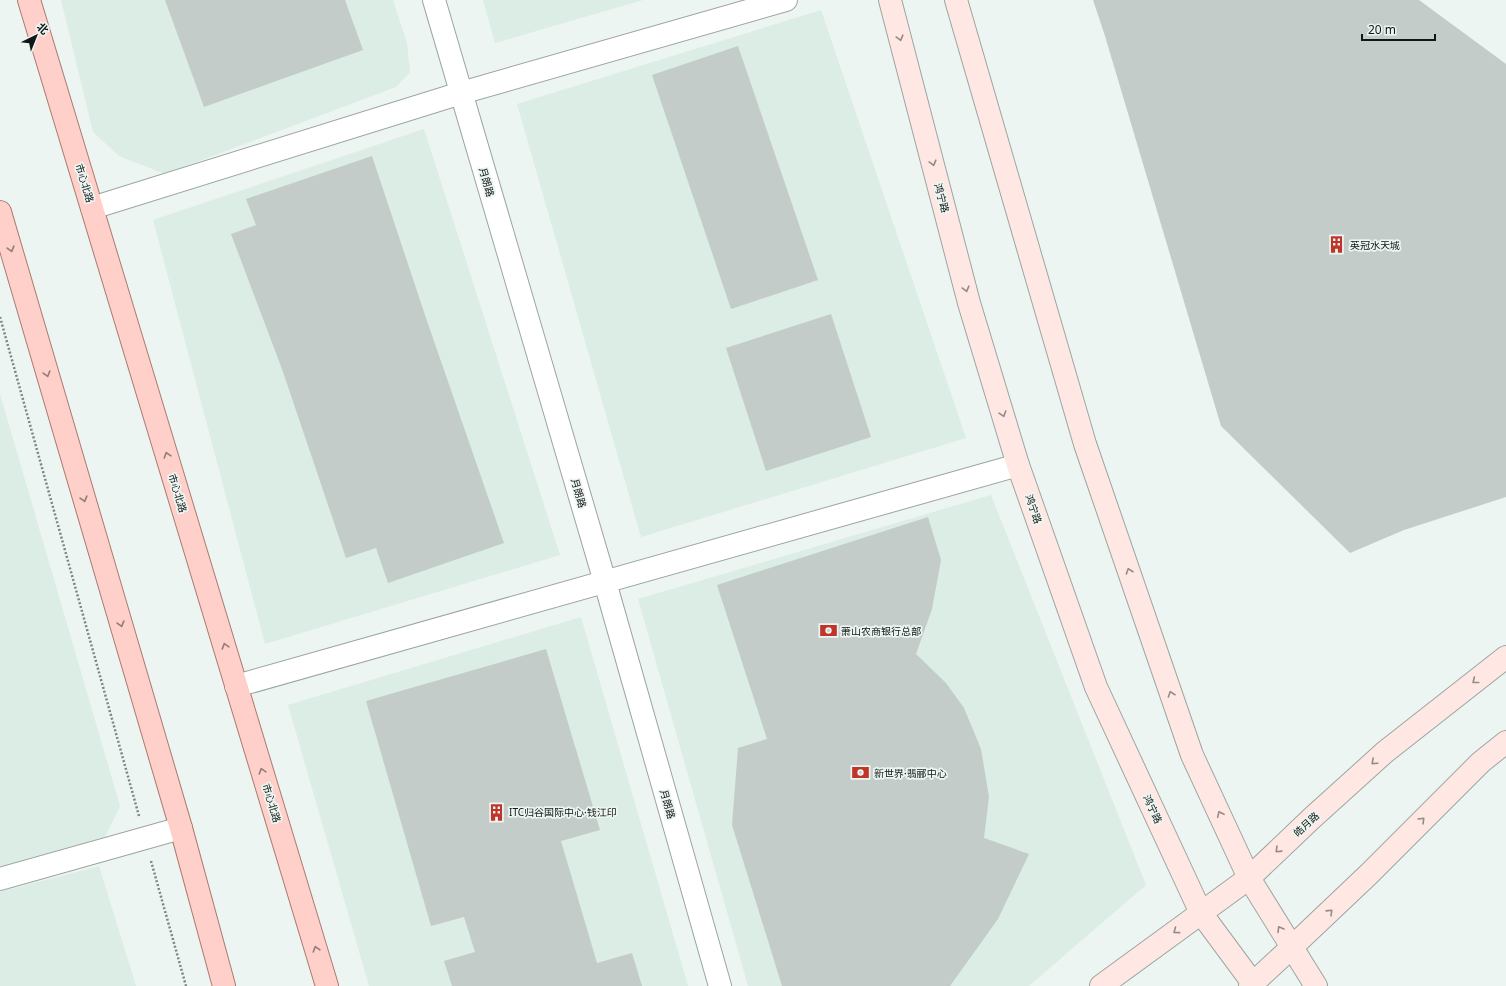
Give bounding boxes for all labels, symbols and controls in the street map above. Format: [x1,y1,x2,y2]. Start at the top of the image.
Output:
north arrow [16,16,56,56]
scale bar [1362,16,1435,42]
text: 北 [34,19,52,38]
text: 20 m [1368,21,1396,38]
one-way arrow [895,34,904,41]
one-way arrow [928,160,936,167]
street label: 市心北路 [72,162,98,204]
street label: 月朗路 [476,166,498,198]
street label: 鸿宁路 [931,182,953,214]
building icon: 英冠水天城 [1327,235,1347,255]
place label: 英冠水天城 [1350,238,1400,252]
one-way arrow [6,246,14,253]
one-way arrow [961,286,969,292]
one-way arrow [42,370,51,377]
one-way arrow [998,410,1007,417]
one-way arrow [163,451,172,458]
street label: 市心北路 [165,472,191,514]
street label: 月朗路 [568,477,590,509]
street label: 鸿宁路 [1022,493,1046,525]
one-way arrow [79,495,88,502]
one-way arrow [1125,568,1134,575]
one-way arrow [116,620,125,627]
bank icon: 萧山农商银行总部 [818,621,838,641]
place label: 萧山农商银行总部 [841,624,921,638]
one-way arrow [221,643,229,650]
one-way arrow [1473,676,1480,683]
one-way arrow [1167,691,1176,698]
one-way arrow [1371,757,1379,765]
bank icon: 新世界·翡郦中心 [851,763,871,783]
place label: 新世界·翡郦中心 [874,766,947,780]
one-way arrow [258,767,267,774]
street label: 市心北路 [259,782,285,824]
street label: 月朗路 [657,788,679,820]
street label: 鸿宁路 [1140,792,1166,826]
building icon: ITC归谷国际中心·钱江印 [486,802,506,822]
place label: ITC归谷国际中心·钱江印 [509,805,617,819]
street label: 皓月路 [1290,809,1322,839]
one-way arrow [1217,811,1225,819]
one-way arrow [1417,818,1425,825]
one-way arrow [1275,845,1283,853]
one-way arrow [1325,909,1333,916]
one-way arrow [1174,926,1181,933]
one-way arrow [1277,926,1285,933]
one-way arrow [312,945,321,952]

